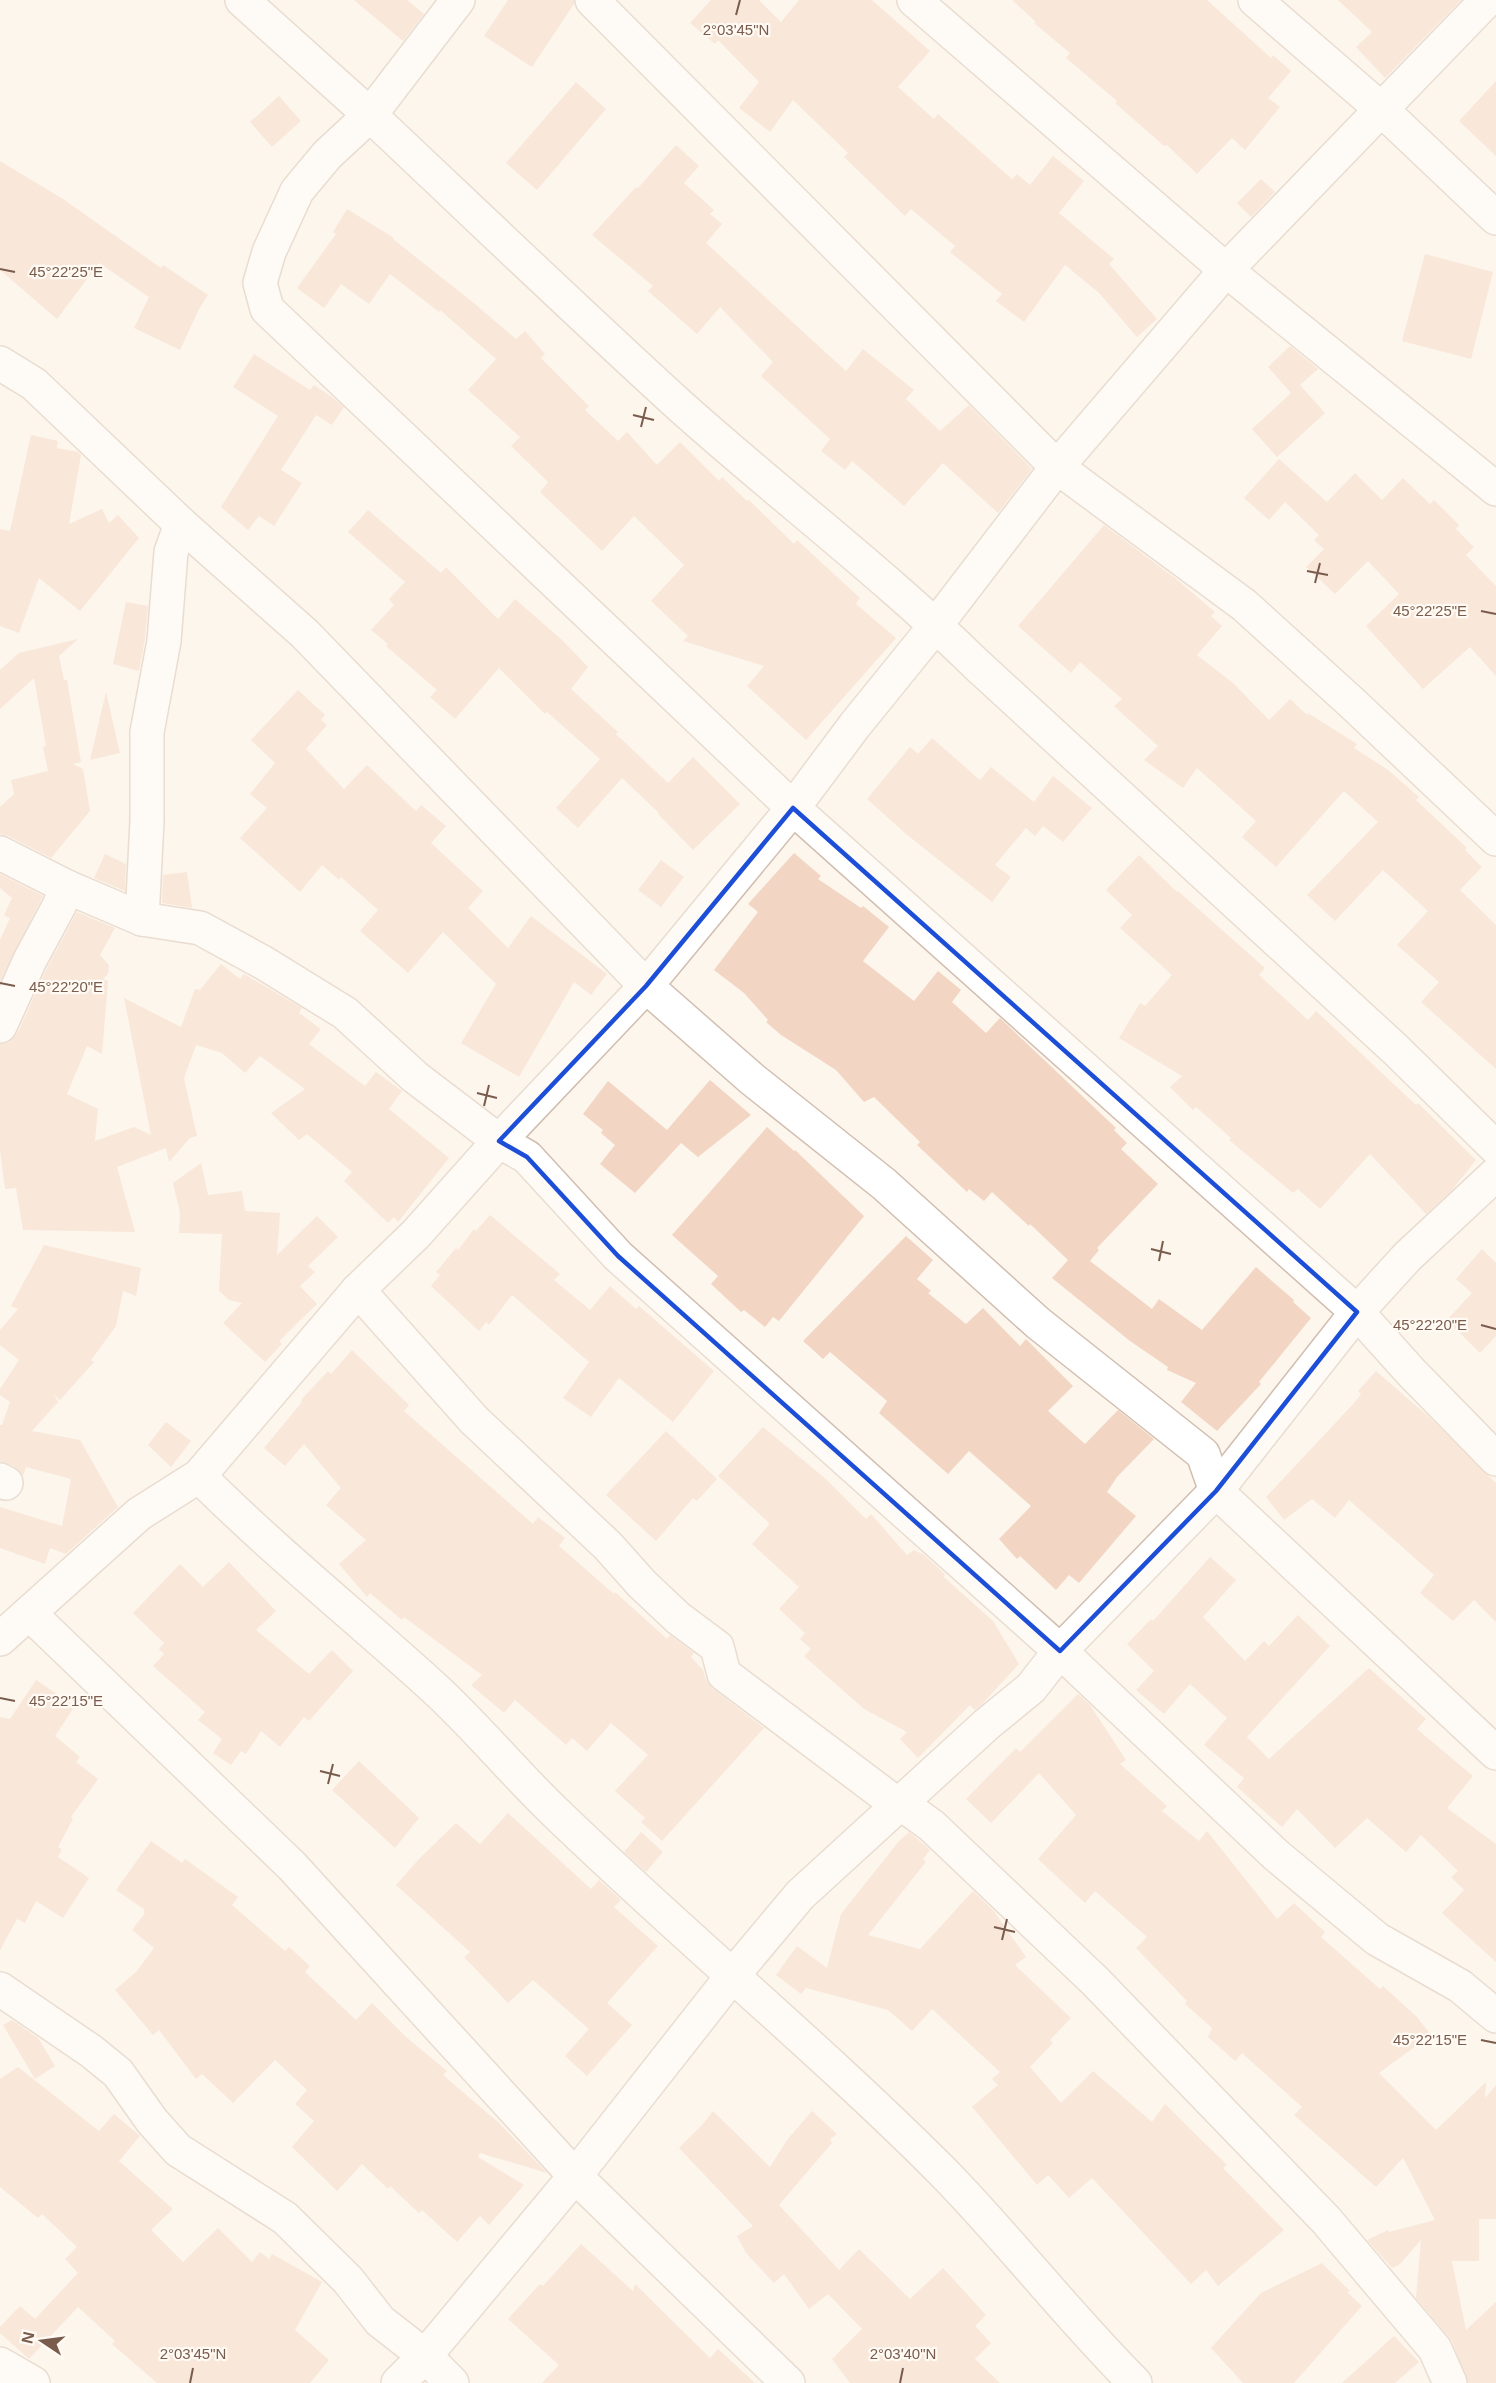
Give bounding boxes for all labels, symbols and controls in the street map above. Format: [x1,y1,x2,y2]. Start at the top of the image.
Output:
text: 2°03'45"N [703,21,769,38]
text: 45°22'25"E [29,263,103,280]
text: 45°22'25"E [1393,602,1467,619]
text: 45°22'20"E [29,978,103,995]
text: 45°22'20"E [1393,1316,1467,1333]
text: 45°22'15"E [29,1692,103,1709]
text: 45°22'15"E [1393,2031,1467,2048]
north arrow [12,2311,72,2371]
text: N [18,2330,37,2345]
text: 2°03'45"N [160,2345,226,2362]
text: 2°03'40"N [870,2345,936,2362]

